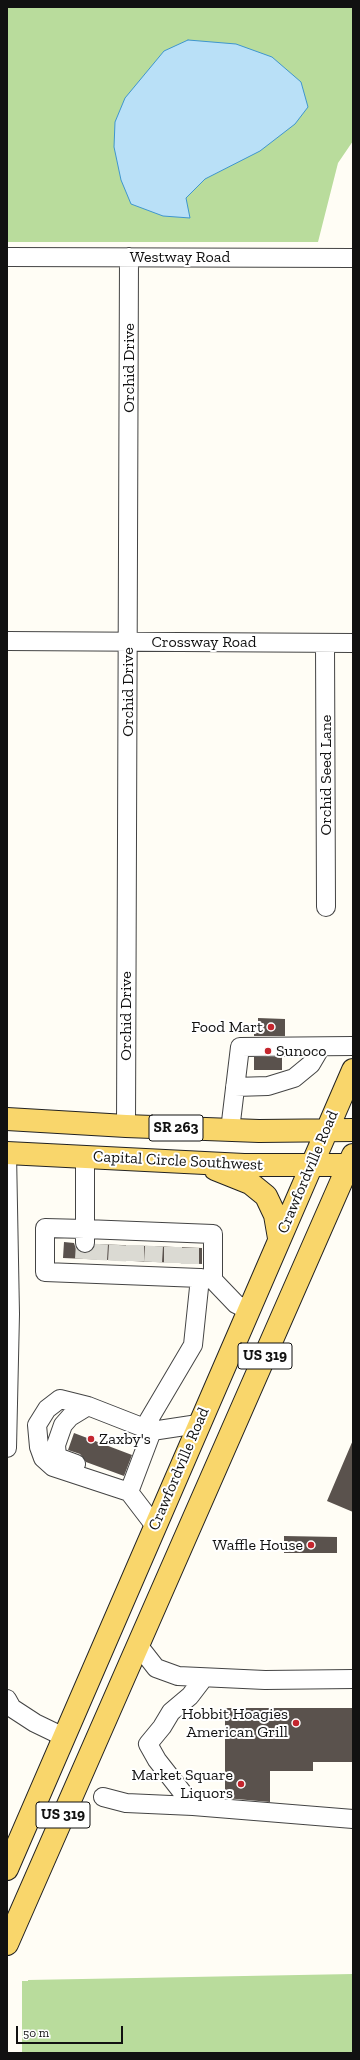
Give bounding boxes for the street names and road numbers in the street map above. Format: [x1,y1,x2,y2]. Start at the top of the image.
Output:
street label: Westway Road [130,247,230,267]
street label: Orchid Drive [119,323,139,413]
street label: Crossway Road [151,632,257,652]
street label: Orchid Drive [118,647,138,737]
street label: Orchid Seed Lane [316,715,336,835]
street label: Orchid Drive [116,971,136,1061]
street label: Crawfordville Road [273,1108,343,1236]
road number: SR 263 [149,1115,203,1141]
street label: Capital Circle Southwest [93,1147,263,1175]
road number: US 319 [238,1343,292,1369]
street label: Crawfordville Road [144,1405,214,1533]
road number: US 319 [36,1802,90,1828]

